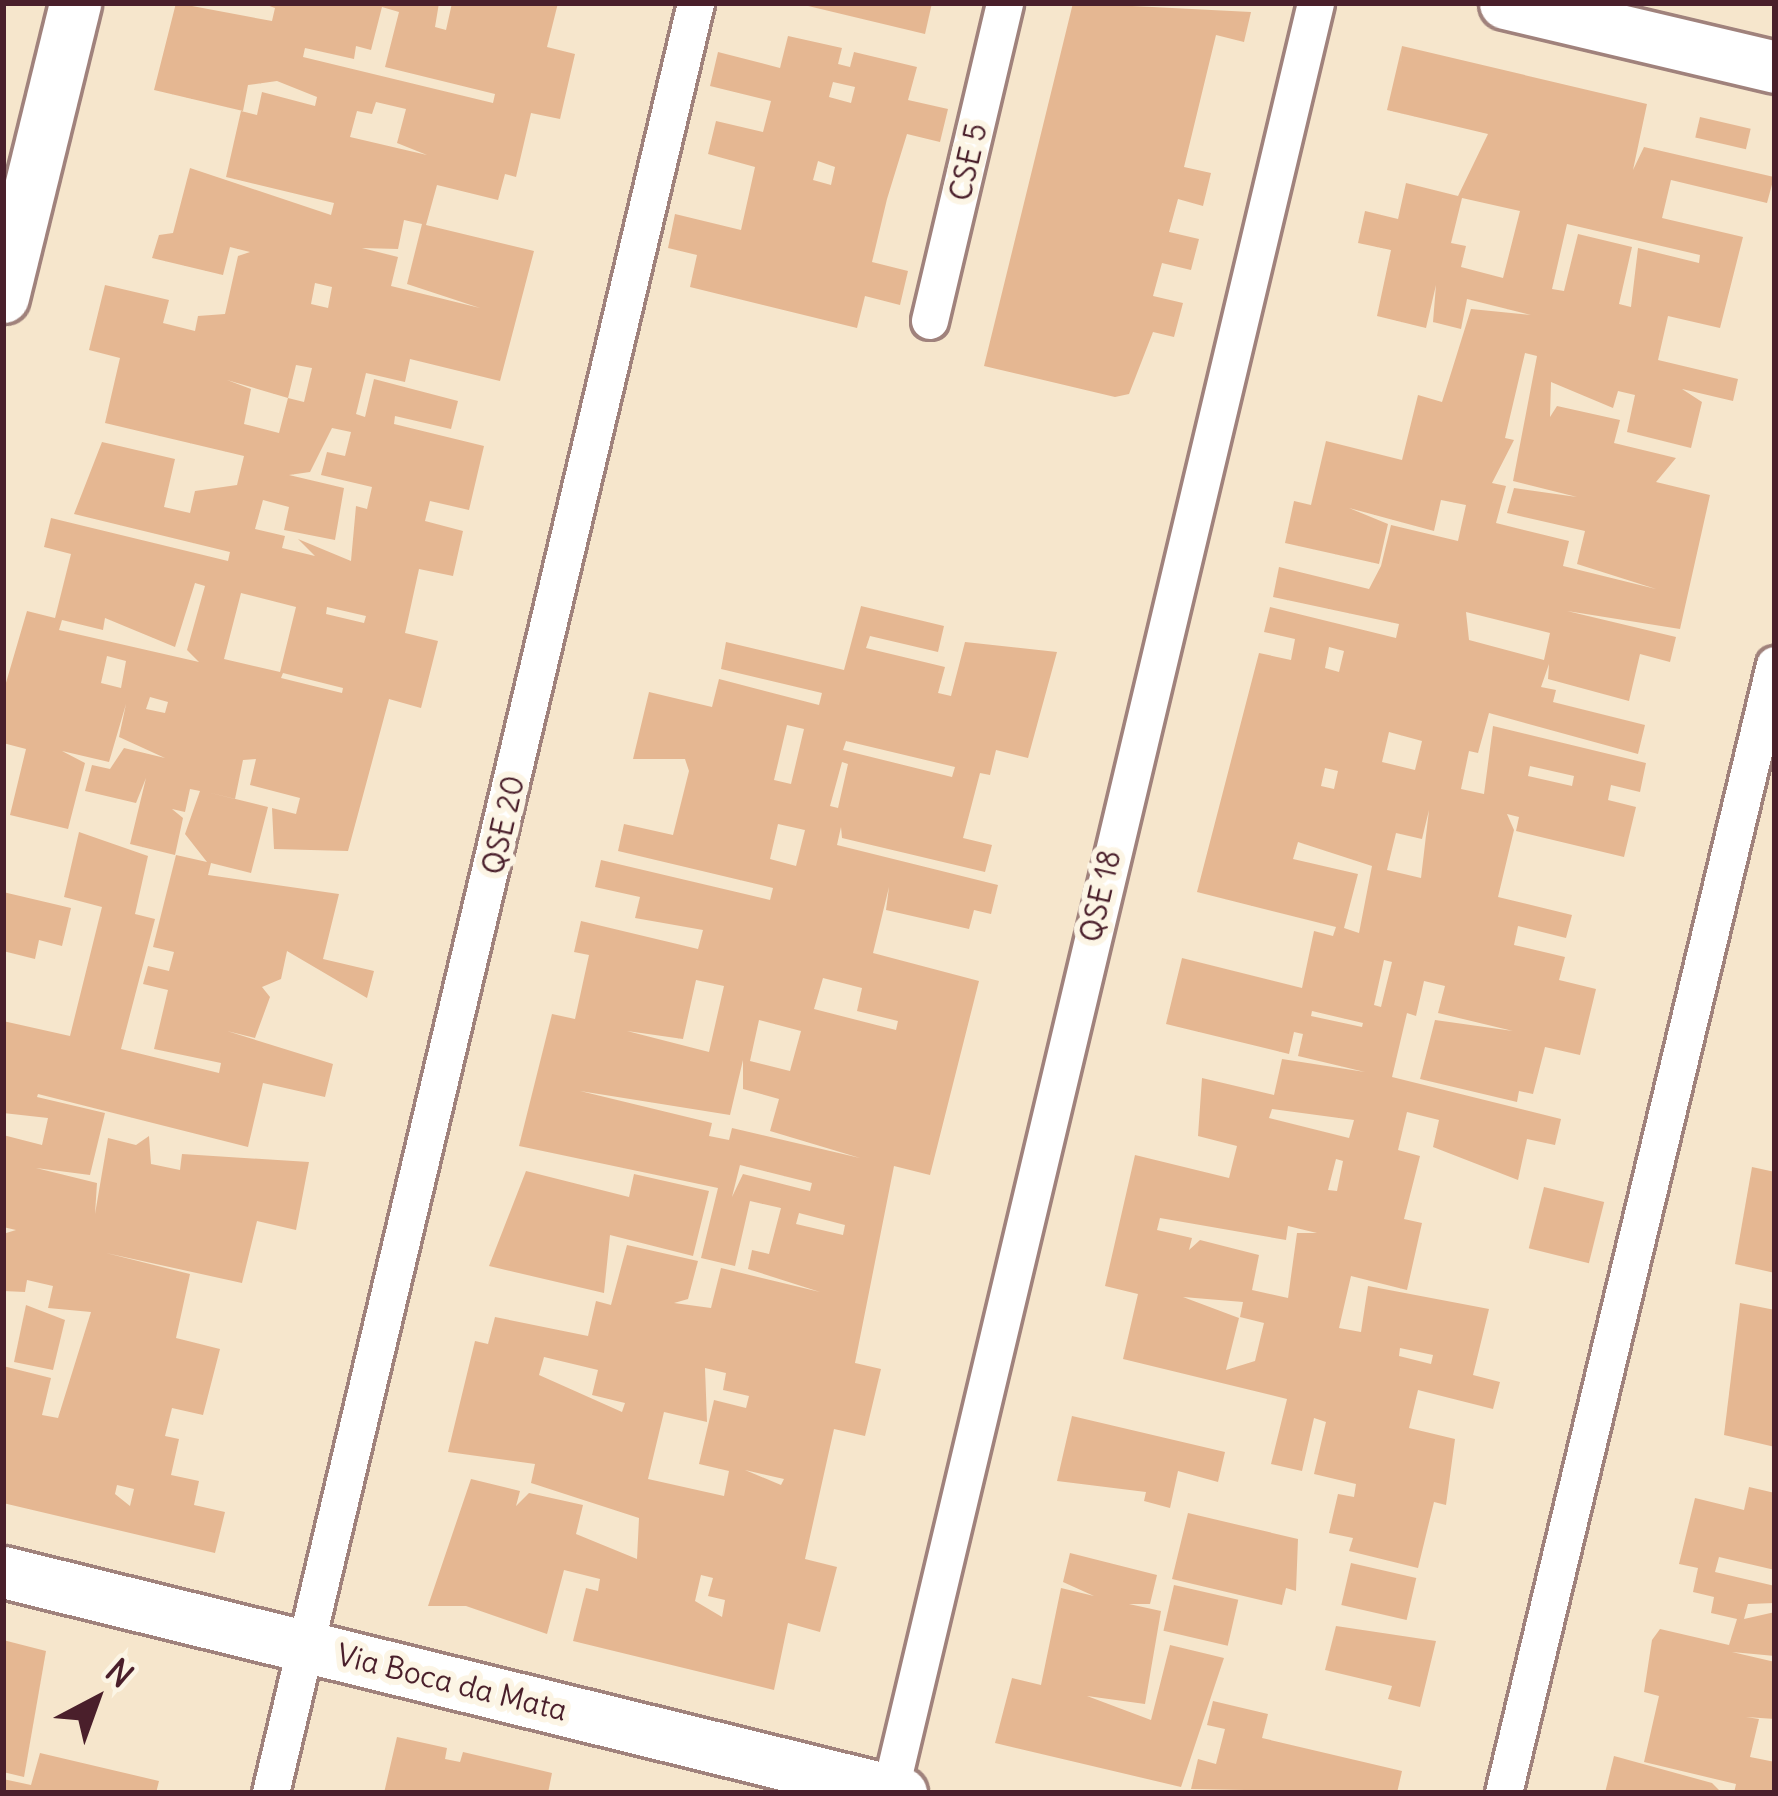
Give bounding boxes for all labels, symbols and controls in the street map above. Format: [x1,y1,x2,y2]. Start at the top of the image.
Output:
street label: CSE 5 [942,120,994,204]
street label: QSE 20 [474,772,532,878]
street label: QSE 18 [1072,847,1128,945]
street label: Via Boca da Mata [333,1636,571,1728]
north arrow [36,1640,156,1760]
text: N [97,1649,142,1696]

